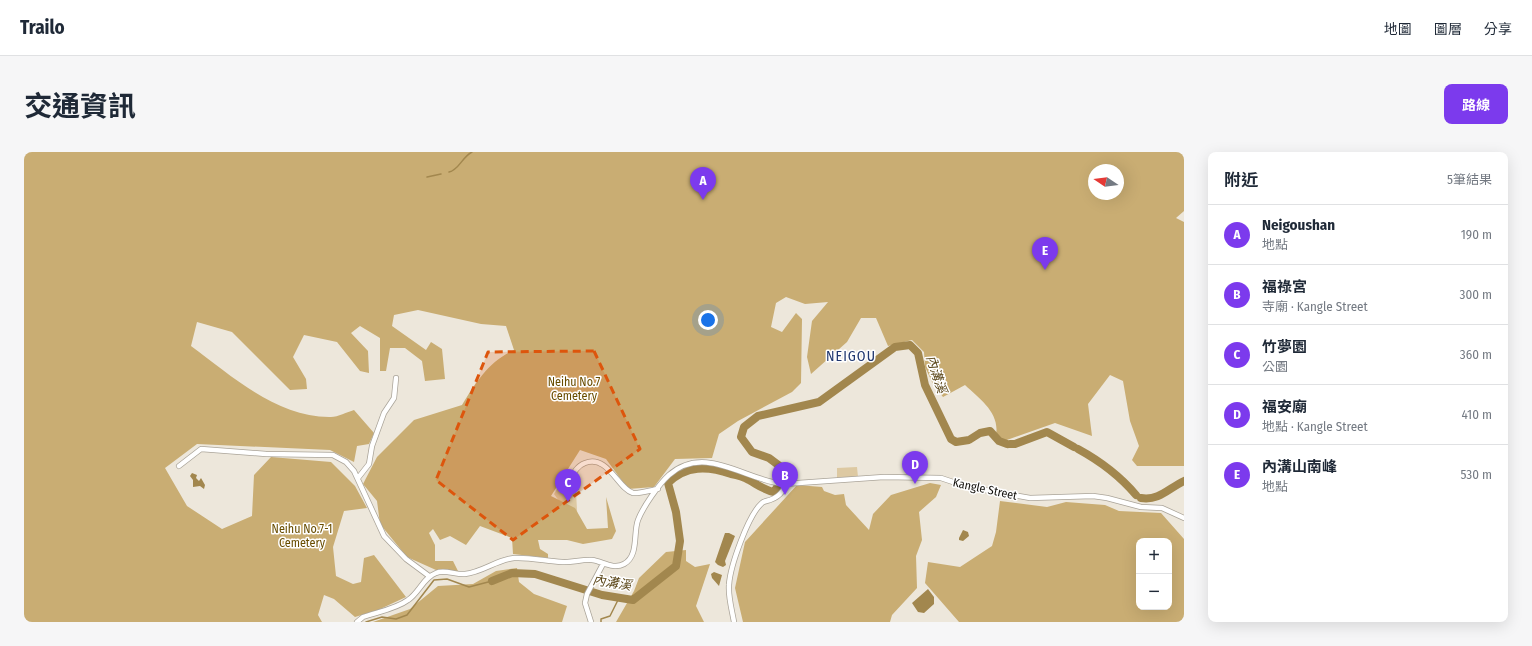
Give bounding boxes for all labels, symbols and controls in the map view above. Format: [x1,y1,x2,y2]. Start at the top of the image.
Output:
text: Trailo [20,16,65,39]
text: 地圖 [1384,21,1412,38]
text: 圖層 [1434,21,1462,38]
text: 分享 [1484,21,1512,38]
button: 路線 [1444,84,1508,124]
text: 交通資訊 [24,90,136,123]
north arrow [1088,164,1124,200]
pin: A [690,167,716,200]
text: 附近 [1224,170,1258,191]
text: 5筆結果 [1447,172,1492,187]
text: Neigoushan [1262,216,1335,234]
text: A [1233,227,1241,242]
text: 190 m [1461,227,1492,242]
pin: E [1032,237,1058,270]
text: 地點 [1262,237,1288,252]
text: 福祿宮 [1262,278,1307,296]
text: B [1233,287,1241,302]
text: 300 m [1460,287,1492,302]
text: 寺廟 · Kangle Street [1262,299,1368,314]
your location [698,310,718,330]
text: 竹夢園 [1262,338,1307,356]
text: C [1234,347,1240,362]
text: 360 m [1460,347,1492,362]
district label: NEIGOU [826,348,876,365]
water label: 內溝溪 [923,353,950,397]
text: 公園 [1262,359,1288,374]
park label: Neihu No.7 Cemetery [548,375,600,403]
text: 福安廟 [1262,398,1307,416]
text: D [1233,407,1241,422]
text: 410 m [1462,407,1492,422]
text: 地點 · Kangle Street [1262,419,1368,434]
pin: D [902,451,928,484]
text: 內溝山南峰 [1262,458,1337,476]
pin: B [772,462,798,495]
text: E [1234,467,1240,482]
text: 530 m [1460,467,1492,482]
pin: C [555,469,581,502]
street label: Kangle Street [952,475,1019,503]
text: 地點 [1262,479,1288,494]
park label: Neihu No.7-1 Cemetery [272,522,332,550]
map controls [1136,538,1172,610]
button: + [1136,538,1172,574]
water label: 內溝溪 [591,572,634,593]
button: − [1136,574,1172,610]

